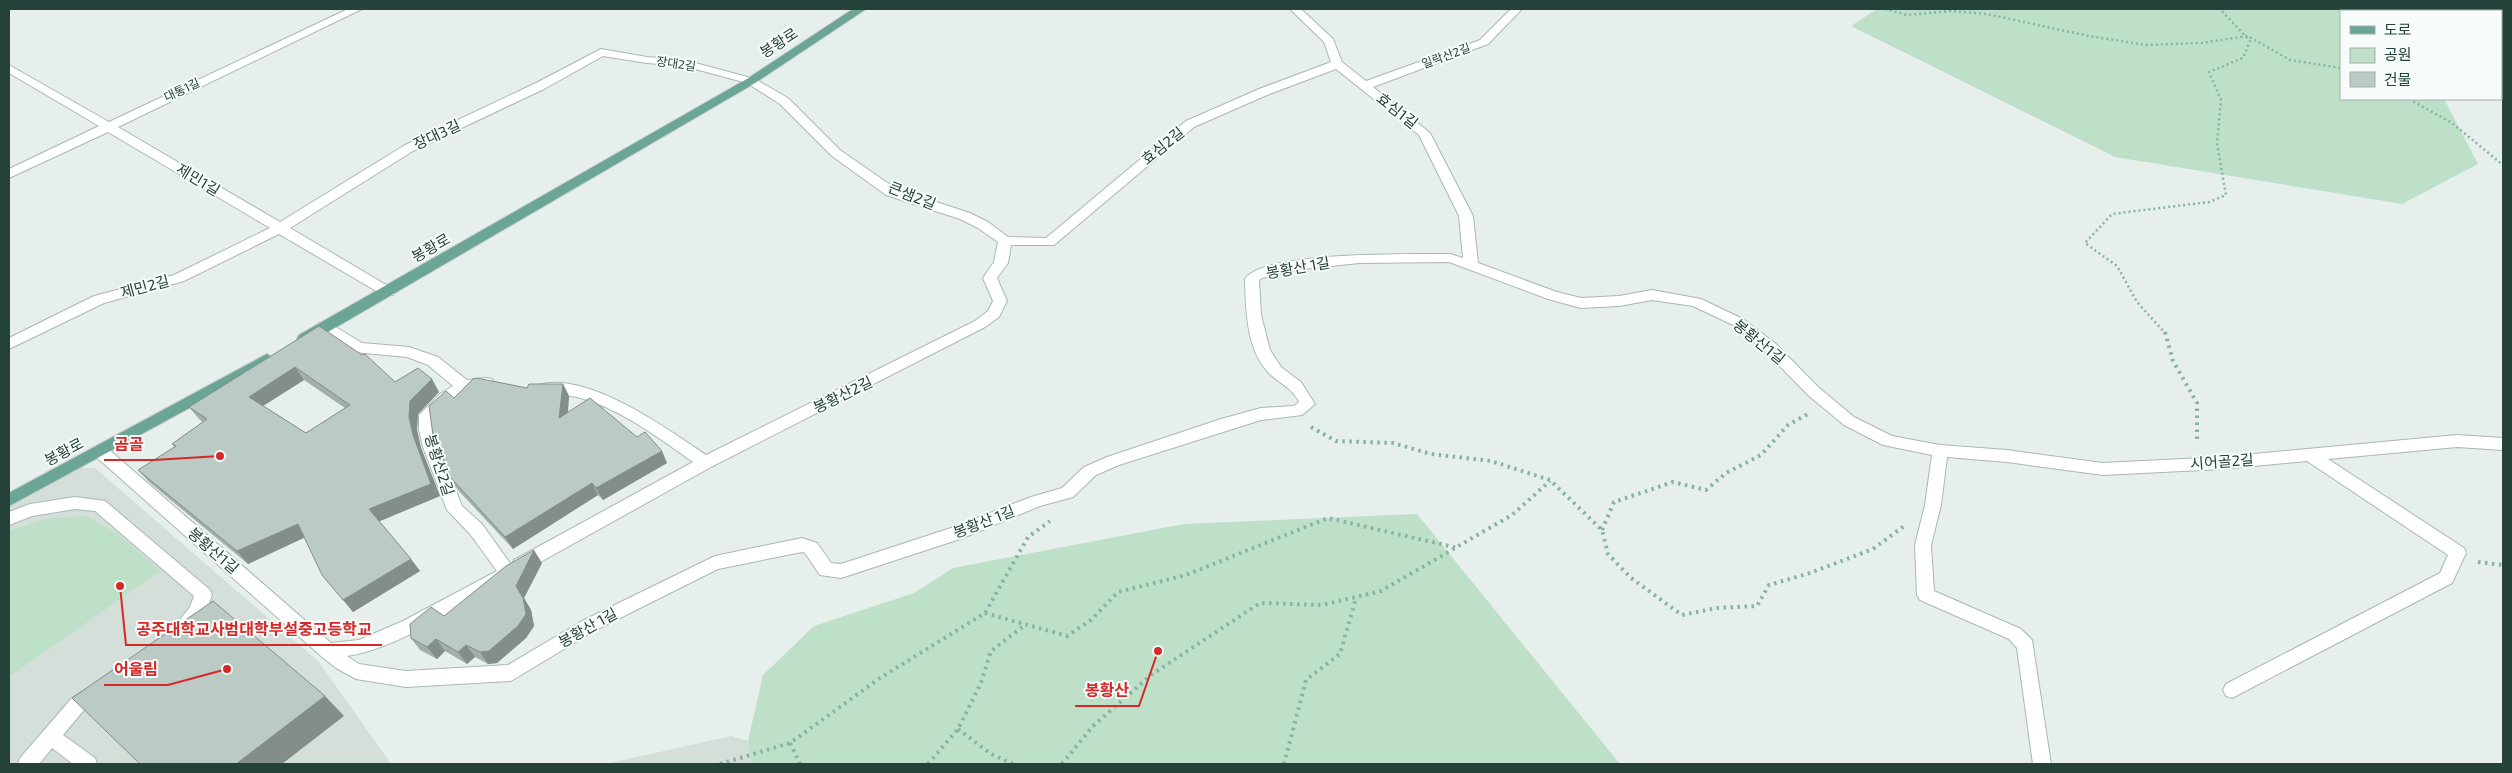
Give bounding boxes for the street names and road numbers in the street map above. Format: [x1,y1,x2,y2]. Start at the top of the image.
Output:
street label: 봉황로 [756,23,801,61]
street label: 일락산2길 [1419,40,1472,70]
street label: 장대2길 [655,53,697,73]
street label: 대통1길 [161,75,202,103]
street label: 효심1길 [1373,89,1422,132]
street label: 장대3길 [410,115,463,153]
street label: 효심2길 [1137,123,1187,168]
street label: 제민1길 [174,159,223,199]
street label: 큰샘2길 [886,177,939,213]
street label: 봉황로 [408,229,453,265]
street label: 봉황산 1길 [1264,253,1331,281]
street label: 제민2길 [118,271,171,301]
street label: 봉황산1길 [1730,315,1789,367]
street label: 봉황산2길 [810,372,875,416]
street label: 봉황산2길 [422,432,458,498]
street label: 봉황로 [41,433,86,469]
street label: 시어골2길 [2190,450,2254,472]
street label: 봉황산 1길 [950,501,1017,541]
street label: 봉황산1길 [185,523,243,577]
street label: 봉황산 1길 [555,604,620,651]

